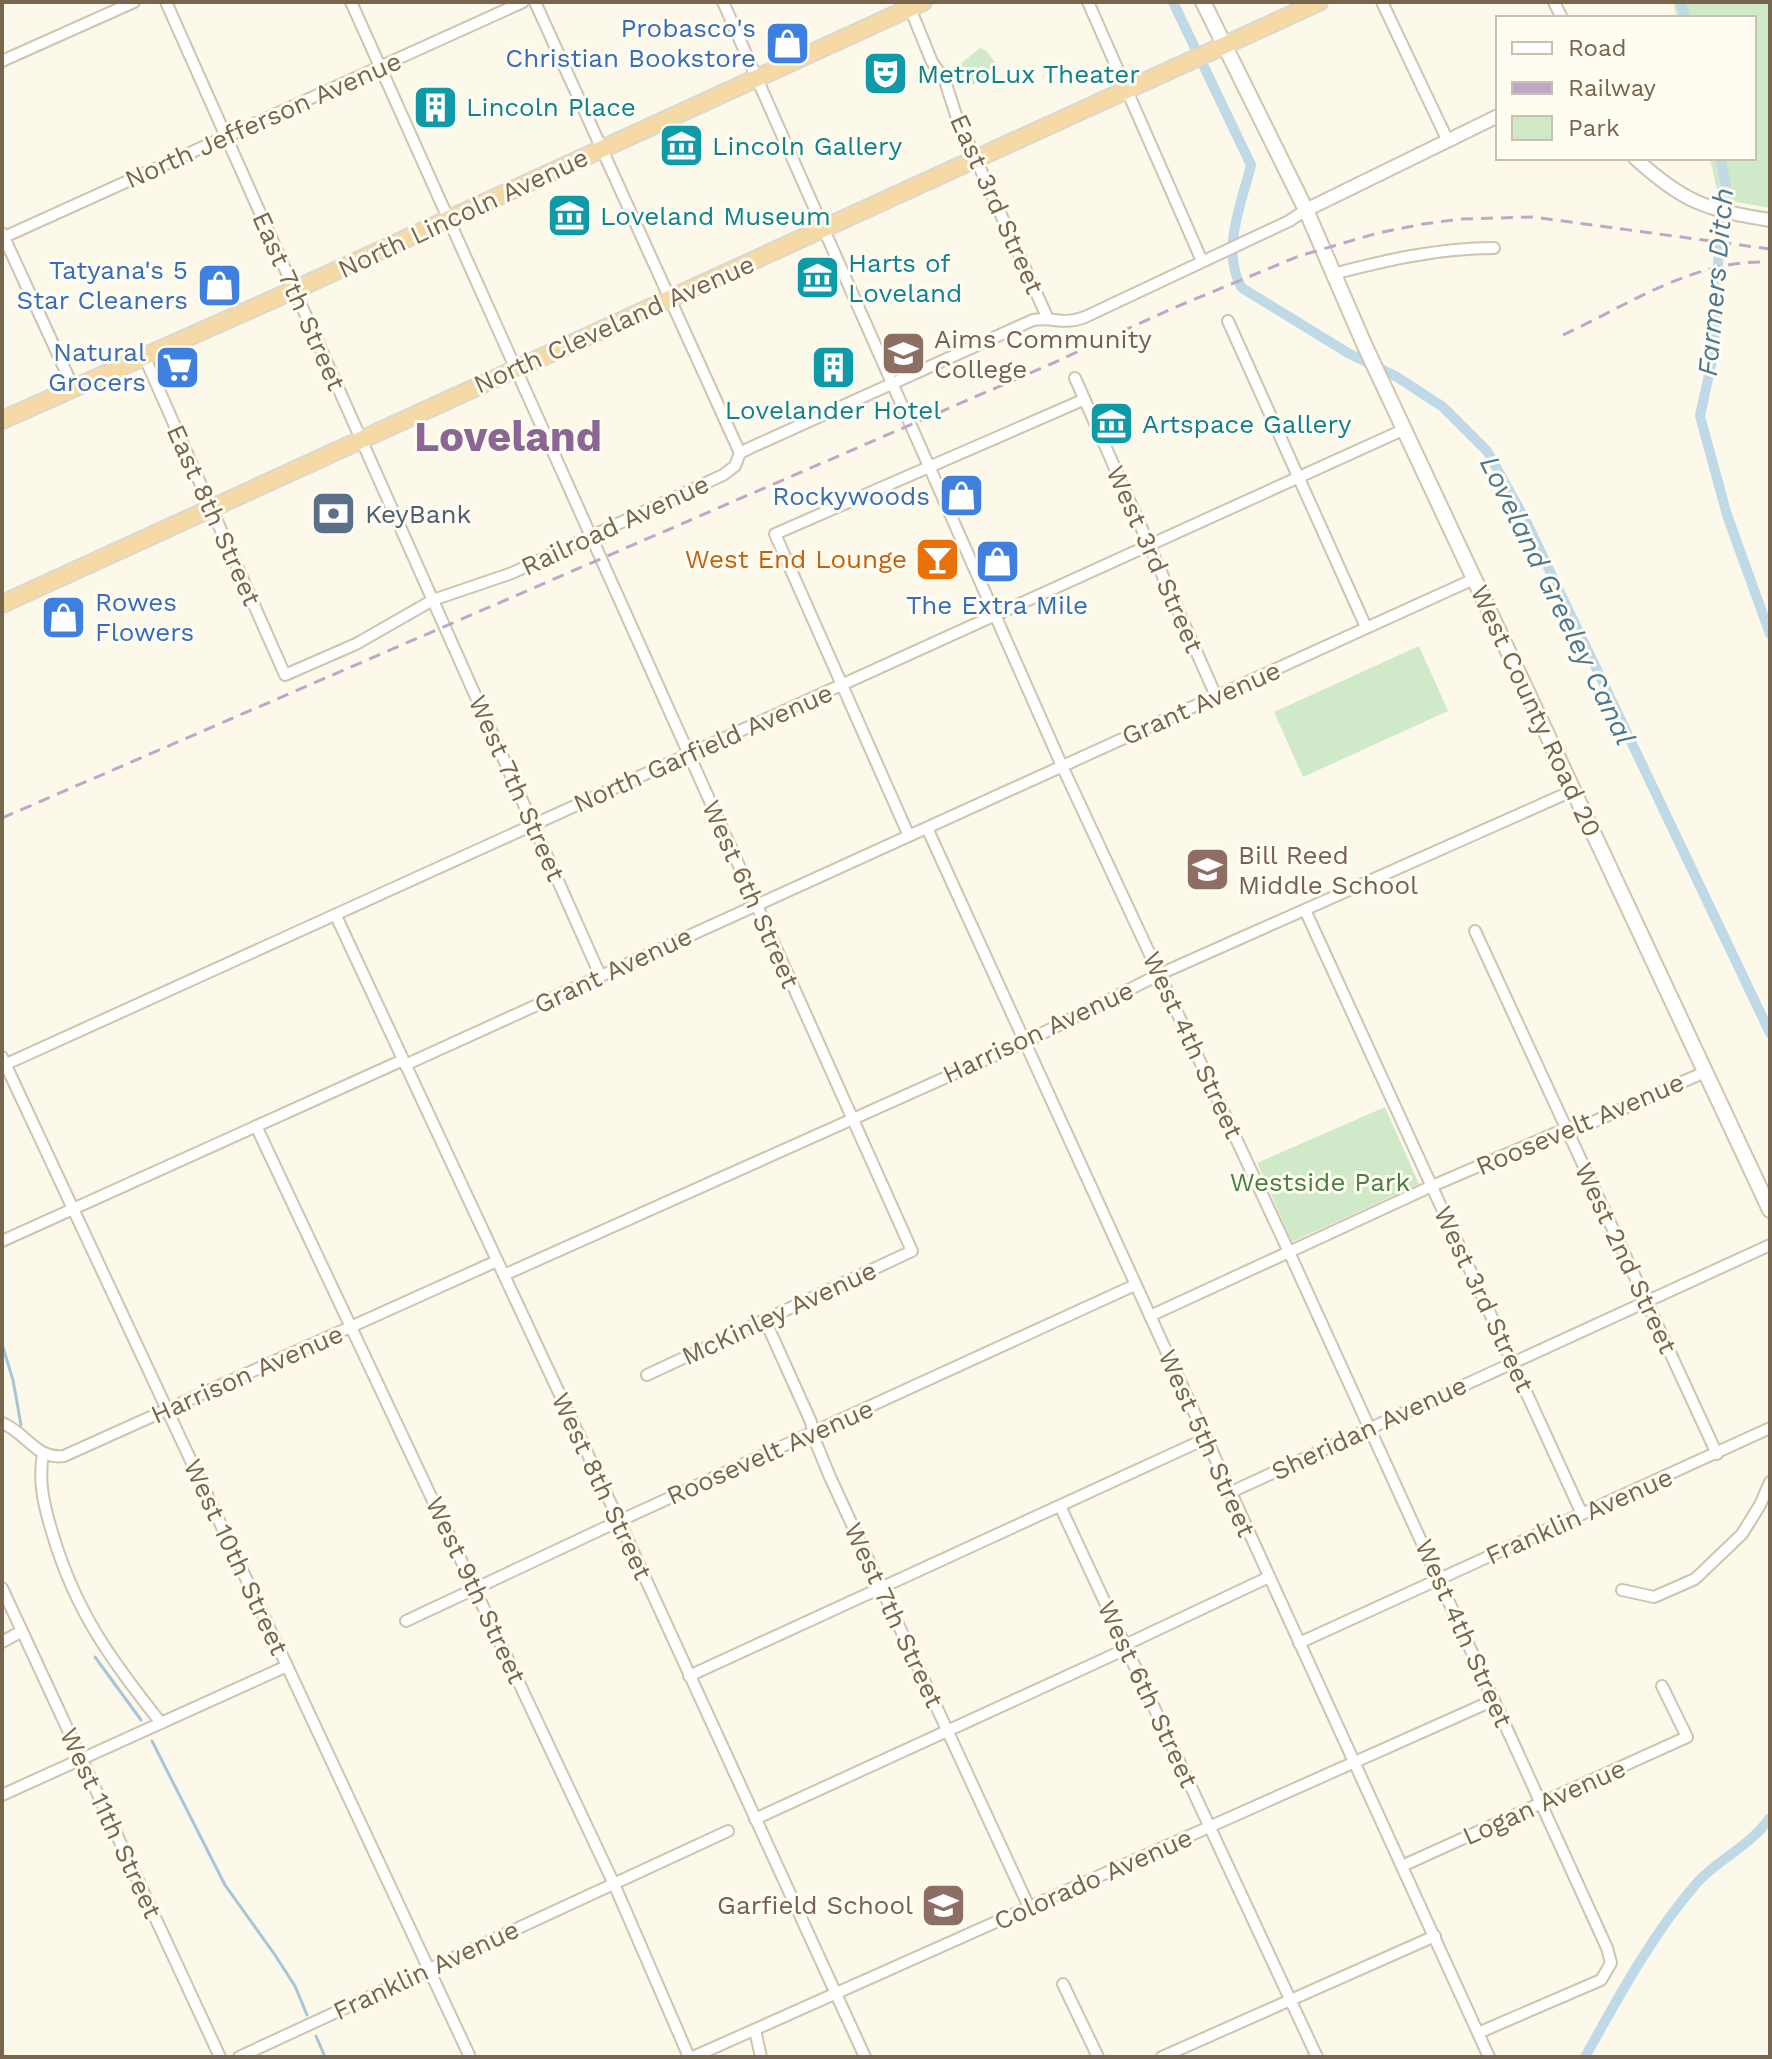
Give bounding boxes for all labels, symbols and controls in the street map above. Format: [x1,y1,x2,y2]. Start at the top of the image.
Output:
place label: Probasco's Christian Bookstore [505,13,756,73]
legend [1496,16,1756,160]
shop icon: Probasco's Christian Bookstore [763,19,811,67]
text: Road [1568,34,1627,62]
street label: North Jefferson Avenue [120,45,406,195]
theatre icon: MetroLux Theater [862,50,910,98]
place label: MetroLux Theater [917,59,1140,89]
text: Railway [1568,74,1657,102]
building icon: Lincoln Place [411,83,459,131]
place label: Lincoln Place [466,92,636,122]
street label: East 3rd Street [944,109,1050,299]
text: Park [1568,114,1620,142]
museum icon: Lincoln Gallery [657,122,705,170]
place label: Lincoln Gallery [712,131,903,161]
street label: North Lincoln Avenue [333,142,593,284]
water label: Farmers Ditch [1691,186,1740,378]
museum icon: Loveland Museum [545,192,593,240]
place label: Loveland Museum [600,201,831,231]
street label: East 7th Street [246,207,352,395]
street label: North Cleveland Avenue [469,248,759,400]
place label: Harts of Loveland [848,248,962,308]
museum icon: Harts of Loveland [793,254,841,302]
place label: Tatyana's 5 Star Cleaners [16,255,188,315]
shop icon: Tatyana's 5 Star Cleaners [195,261,243,309]
place label: Aims Community College [934,324,1152,384]
school or university icon: Aims Community College [879,330,927,378]
place label: Natural Grocers [48,337,146,397]
supermarket icon: Natural Grocers [153,343,201,391]
building icon: Lovelander Hotel [809,343,857,391]
place label: Lovelander Hotel [725,395,941,425]
museum icon: Artspace Gallery [1087,400,1135,448]
place label: Artspace Gallery [1142,409,1352,439]
district label: Loveland [414,412,602,461]
street label: East 8th Street [161,420,267,610]
water label: Loveland Greeley Canal [1473,450,1642,750]
street label: West 3rd Street [1100,461,1210,657]
street label: Railroad Avenue [516,468,714,582]
shop icon: Rockywoods [937,472,985,520]
place label: Rockywoods [772,481,930,511]
bank icon: KeyBank [310,490,358,538]
place label: KeyBank [365,499,472,529]
bar icon: West End Lounge [914,535,962,583]
shop icon: The Extra Mile [973,538,1021,586]
place label: West End Lounge [685,544,907,574]
street label: West County Road 20 [1464,580,1608,842]
place label: Rowes Flowers [95,587,194,647]
place label: The Extra Mile [906,590,1088,620]
shop icon: Rowes Flowers [40,593,88,641]
street label: Grant Avenue [1117,655,1285,751]
street label: North Garfield Avenue [569,677,837,819]
street label: West 7th Street [463,690,571,886]
street label: West 6th Street [696,795,806,993]
place label: Bill Reed Middle School [1238,840,1418,900]
school or university icon: Bill Reed Middle School [1183,846,1231,894]
street label: Grant Avenue [529,920,697,1020]
street label: West 4th Street [1137,947,1249,1143]
street label: Harrison Avenue [938,975,1138,1089]
street label: Roosevelt Avenue [1471,1067,1689,1181]
street label: West 2nd Street [1569,1158,1683,1358]
park label: Westside Park [1230,1167,1410,1197]
street label: West 3rd Street [1428,1201,1540,1397]
street label: McKinley Avenue [677,1255,881,1371]
street label: Harrison Avenue [146,1318,348,1430]
street label: West 5th Street [1152,1345,1262,1541]
street label: Sheridan Avenue [1267,1370,1471,1486]
street label: West 8th Street [546,1388,658,1584]
street label: Roosevelt Avenue [662,1393,878,1511]
street label: West 10th Street [178,1454,295,1660]
street label: Franklin Avenue [1481,1461,1677,1571]
street label: West 9th Street [420,1492,532,1688]
street label: West 7th Street [838,1518,950,1712]
street label: West 4th Street [1409,1534,1519,1732]
street label: West 6th Street [1092,1596,1204,1792]
street label: West 11th Street [54,1723,168,1923]
street label: Logan Avenue [1458,1753,1630,1851]
street label: Colorado Avenue [989,1822,1197,1936]
school or university icon: Garfield School [920,1881,968,1929]
place label: Garfield School [717,1890,913,1920]
street label: Franklin Avenue [328,1914,524,2026]

